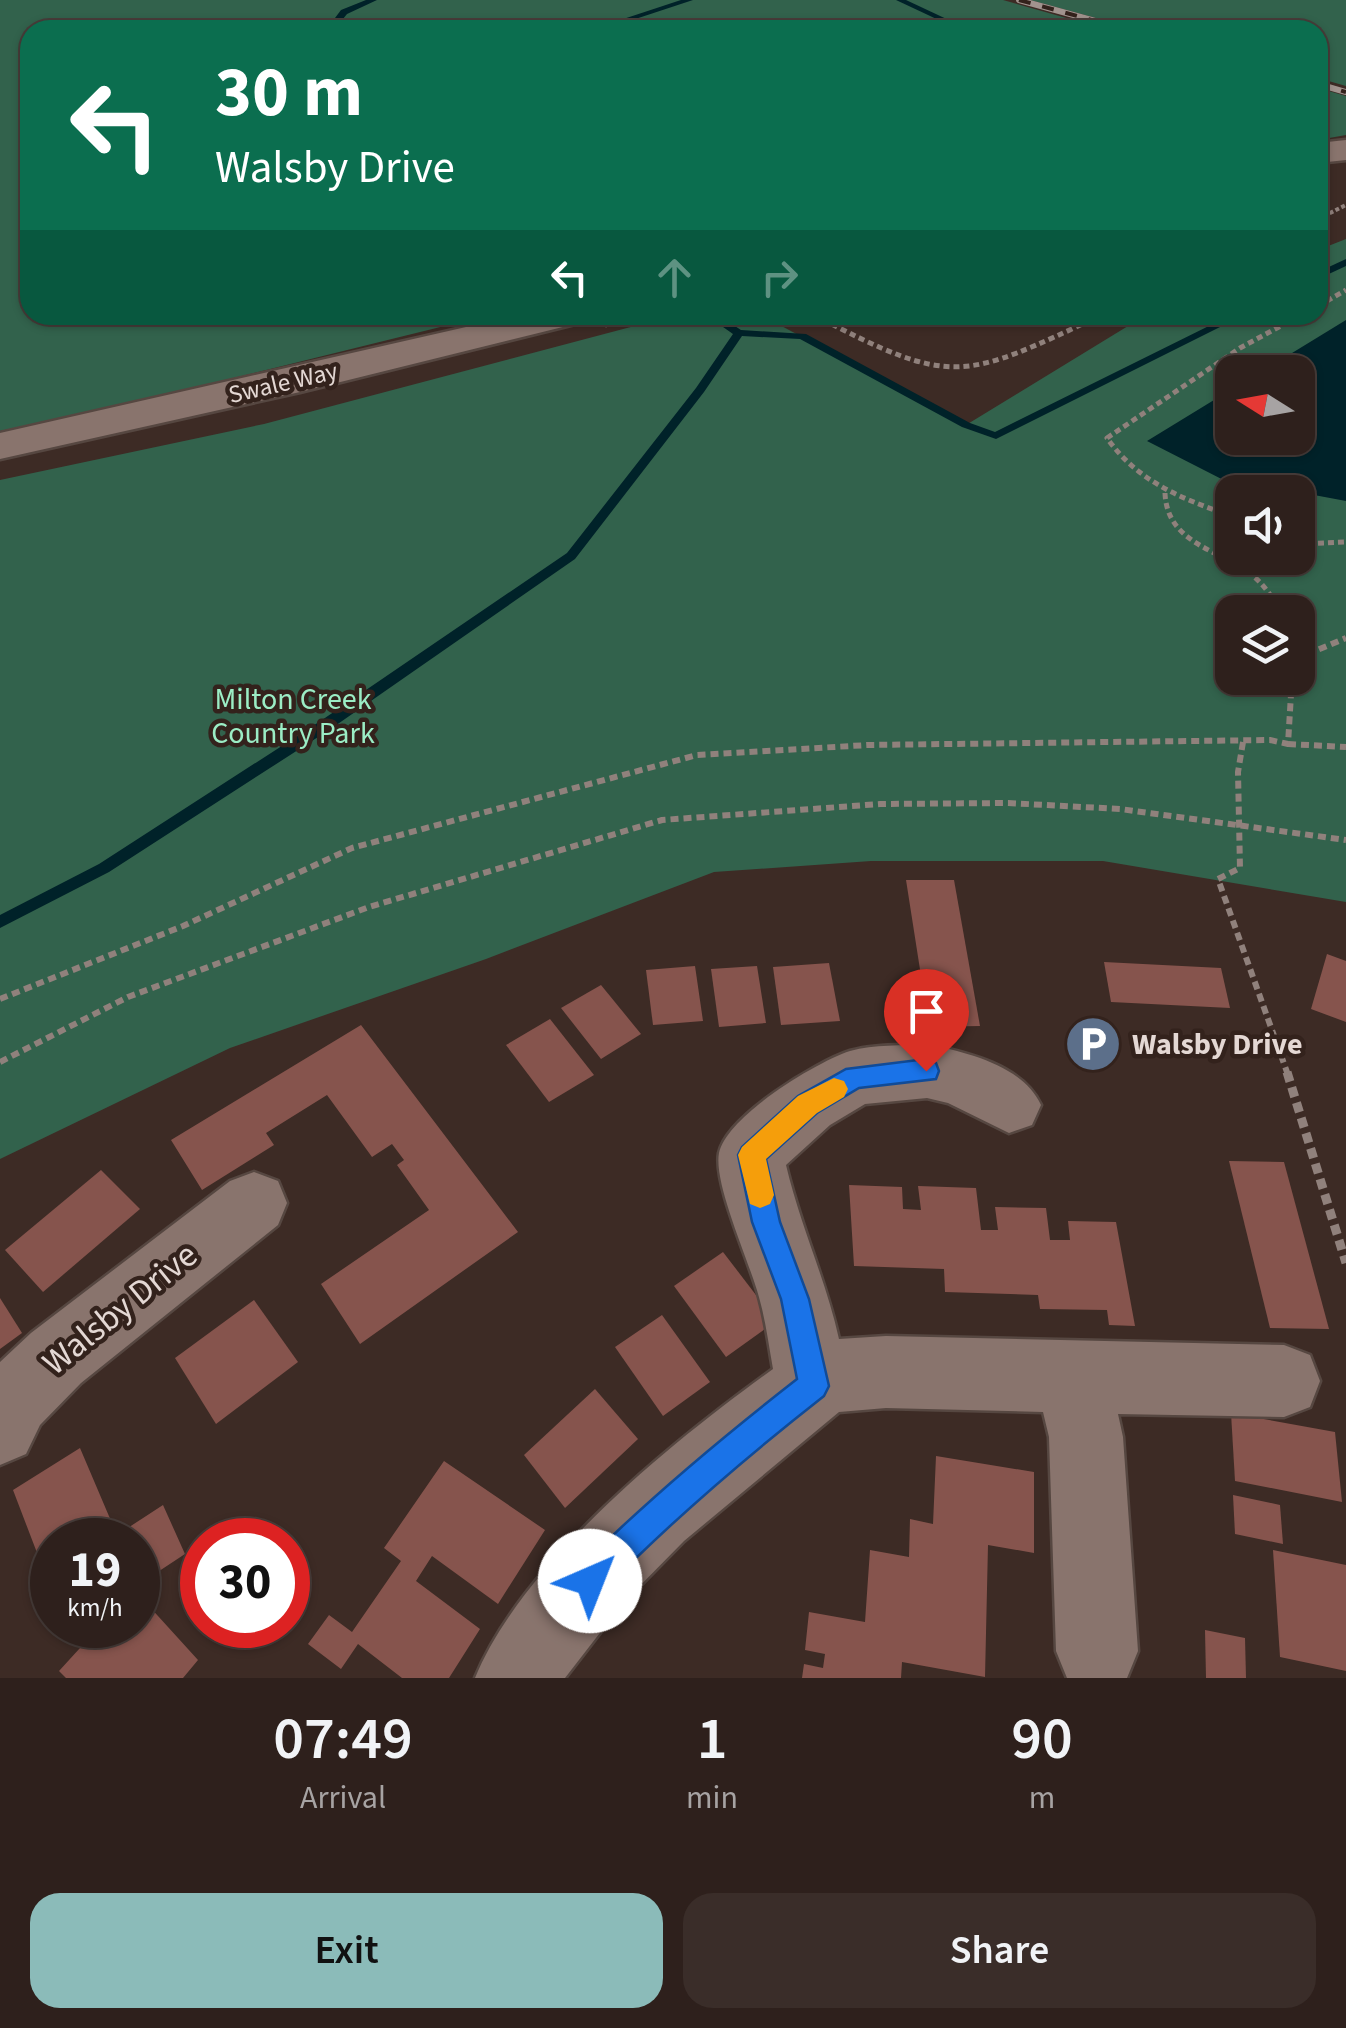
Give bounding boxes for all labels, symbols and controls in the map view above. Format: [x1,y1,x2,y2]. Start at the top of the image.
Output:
text: 30 m [215,43,363,143]
icon: left [50,60,180,190]
text: Walsby Drive [215,136,455,200]
icon: left [542,250,597,305]
icon: ahead [647,250,702,305]
icon: right [752,250,807,305]
street label: Swale Way [225,353,341,413]
north arrow [1215,355,1315,455]
map controls [1215,355,1315,695]
button: sound [1215,475,1315,575]
button: layers [1215,595,1315,695]
park label: Milton Creek Country Park [211,678,375,755]
pin [884,969,969,1072]
icon: arrive [899,984,954,1039]
parking icon: Walsby Drive [1063,1014,1123,1074]
place label: Walsby Drive [1132,1023,1303,1066]
street label: Walsby Drive [32,1231,208,1387]
speed limit sign: 30 [180,1518,310,1648]
position arrow [538,1529,642,1633]
text: 19 [69,1535,121,1606]
text: km/h [67,1590,123,1626]
text: 07:49 [273,1697,413,1782]
text: 1 [697,1697,727,1782]
text: 90 [1011,1697,1073,1782]
text: Arrival [300,1775,386,1821]
text: min [686,1775,738,1821]
text: m [1029,1775,1055,1821]
button: Exit [30,1893,663,2008]
button: Share [683,1893,1316,2008]

